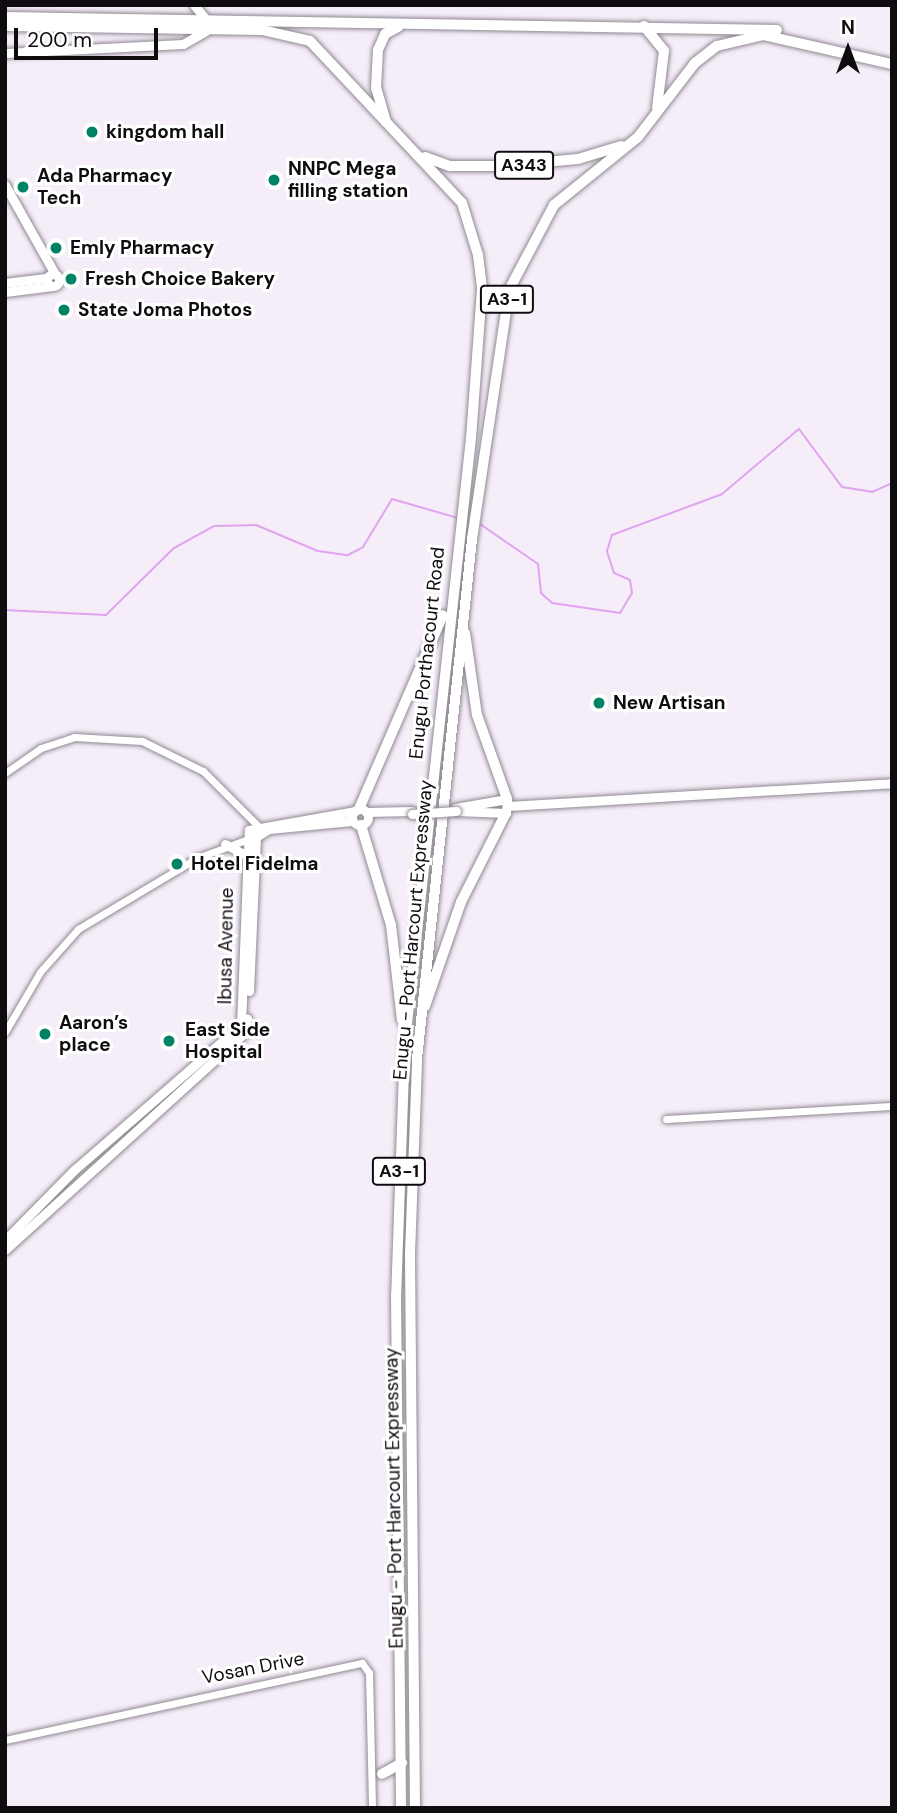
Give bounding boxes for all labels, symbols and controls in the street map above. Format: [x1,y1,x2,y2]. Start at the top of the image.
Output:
scale bar [18,14,161,58]
north arrow [813,14,883,84]
text: N [841,15,855,40]
text: 200 m [27,26,92,54]
place label: kingdom hall [106,121,224,143]
marker: kingdom hall [84,124,100,140]
road number: A343 [492,150,556,180]
place label: NNPC Mega filling station [288,158,408,202]
place label: Ada Pharmacy Tech [37,165,172,209]
marker: NNPC Mega filling station [266,172,282,188]
marker: Ada Pharmacy Tech [15,179,31,195]
place label: Emly Pharmacy [70,237,214,259]
marker: Emly Pharmacy [48,240,64,256]
place label: Fresh Choice Bakery [85,268,275,290]
marker: Fresh Choice Bakery [63,271,79,287]
road number: A3-1 [479,284,535,314]
place label: State Joma Photos [78,299,252,321]
marker: State Joma Photos [56,302,72,318]
street label: Enugu Porthacourt Road [405,546,449,760]
place label: New Artisan [613,692,726,714]
marker: New Artisan [591,695,607,711]
street label: Enugu - Port Harcourt Expressway [389,779,437,1081]
place label: Hotel Fidelma [191,853,318,875]
marker: Hotel Fidelma [169,856,185,872]
street label: Ibusa Avenue [214,887,238,1005]
place label: Aaron’s place [59,1012,128,1056]
place label: East Side Hospital [185,1019,270,1063]
marker: Aaron’s place [37,1026,53,1042]
marker: East Side Hospital [159,1031,179,1051]
road number: A3-1 [371,1156,427,1186]
street label: Enugu - Port Harcourt Expressway [380,1347,408,1649]
street label: Vosan Drive [200,1647,306,1689]

